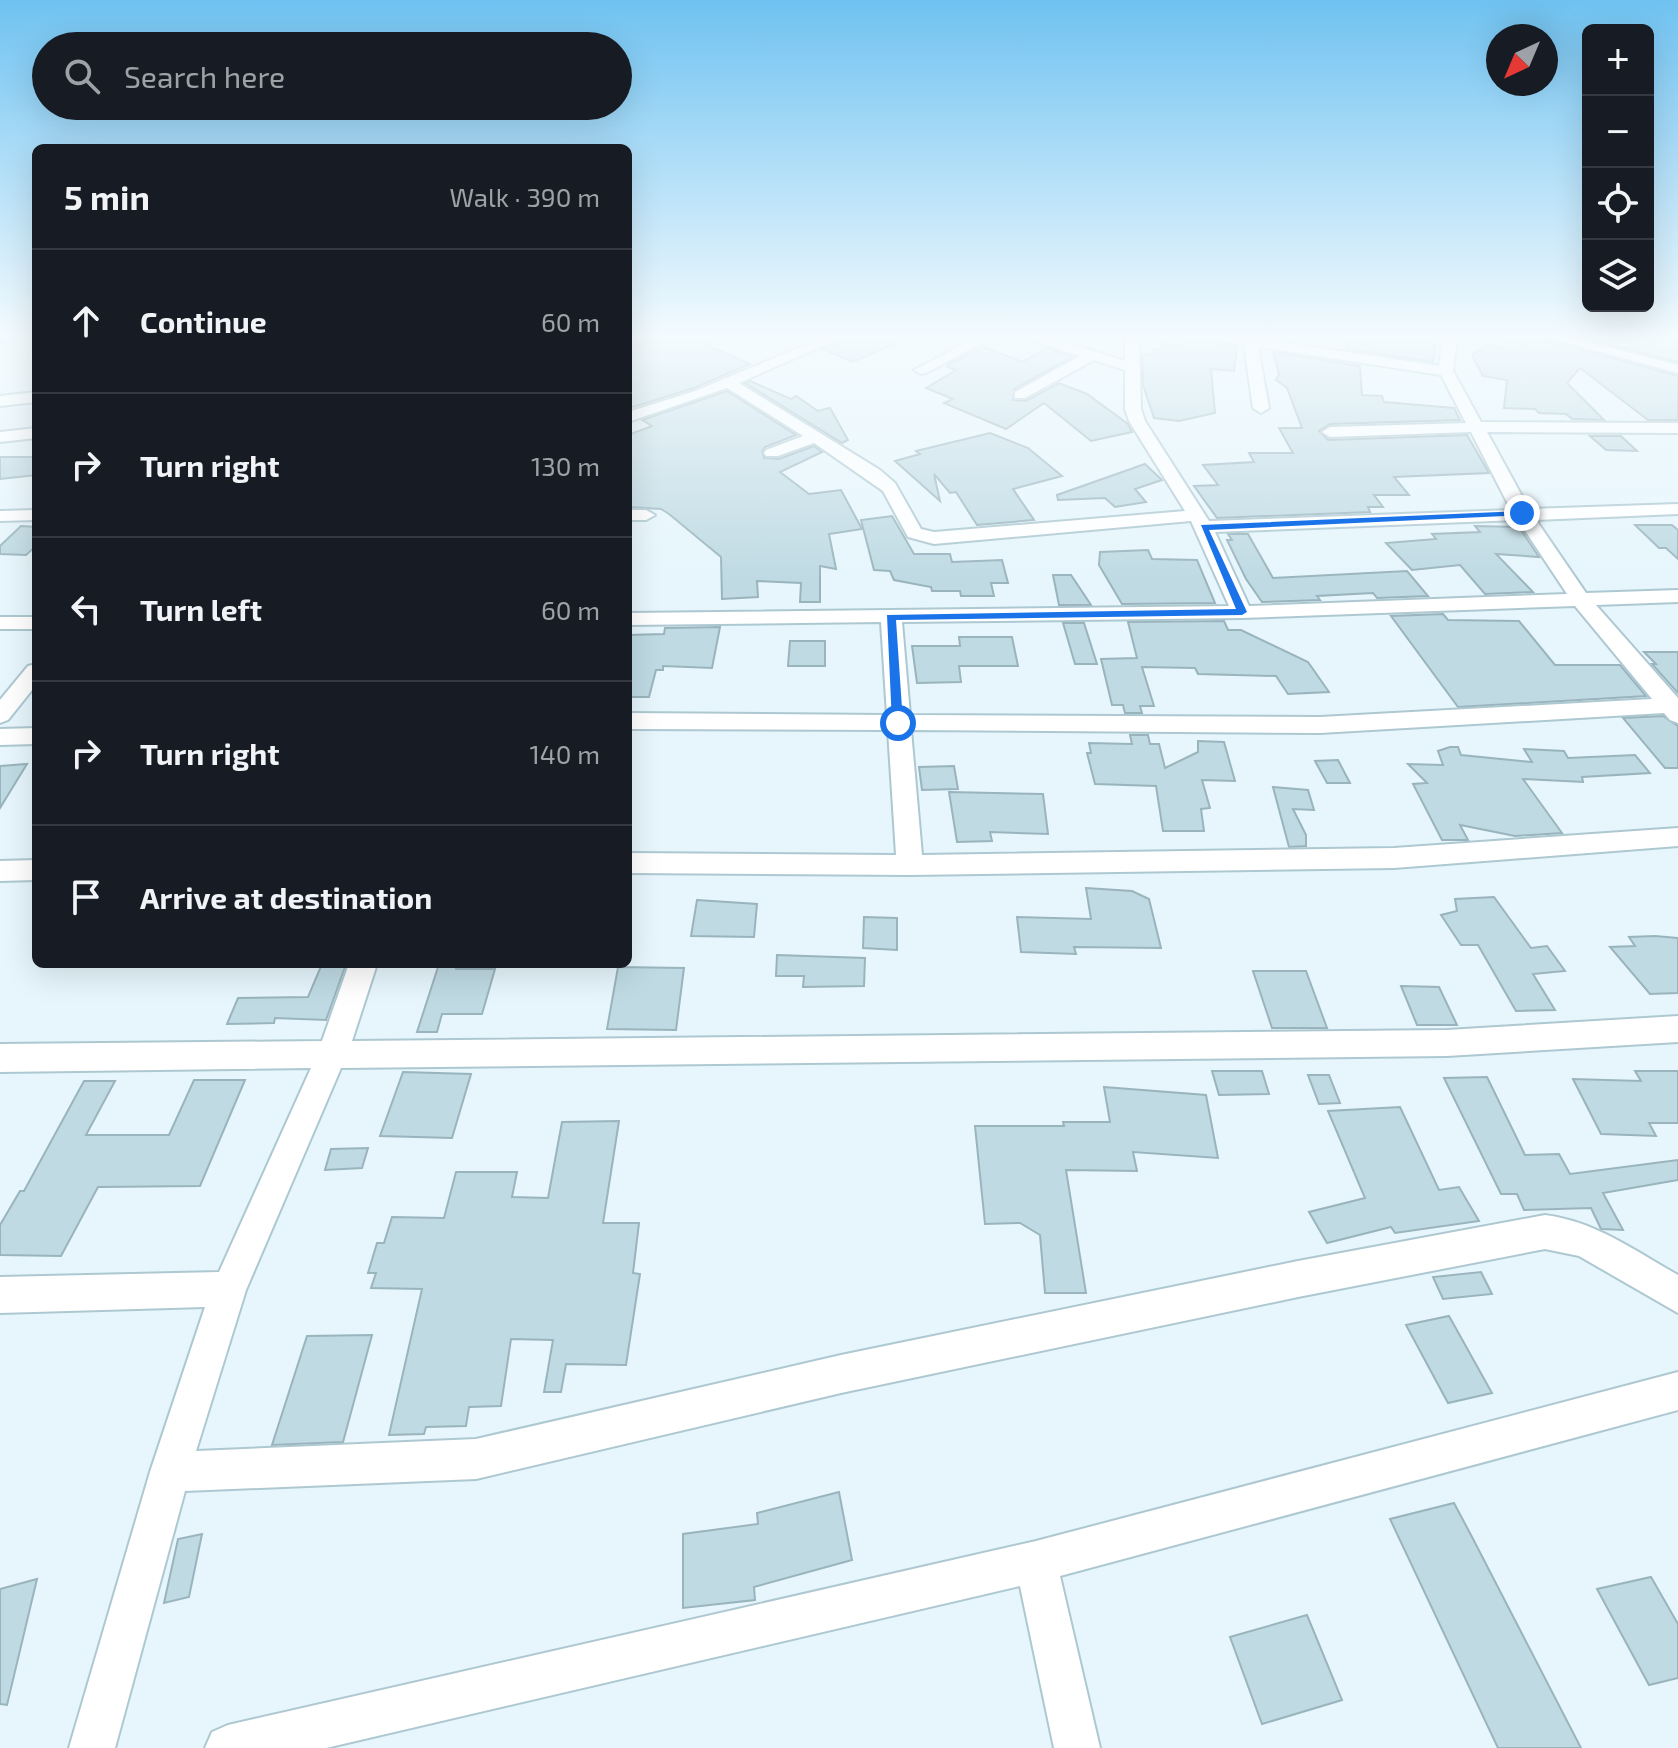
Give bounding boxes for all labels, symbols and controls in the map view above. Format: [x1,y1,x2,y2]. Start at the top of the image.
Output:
north arrow [1486,24,1558,96]
map controls [1582,24,1654,312]
button: + [1582,24,1654,96]
search box [32,32,632,120]
icon: search [60,54,104,98]
text: Search here [124,58,285,94]
button: − [1582,96,1654,168]
button: locate [1582,168,1654,240]
text: 5 min [64,176,150,217]
text: Walk · 390 m [449,181,600,212]
button: layers [1582,240,1654,312]
icon: ahead [64,299,108,343]
text: Continue [140,303,267,339]
text: 60 m [541,306,600,337]
icon: right [64,443,108,487]
text: Turn right [140,447,280,483]
text: 130 m [531,450,600,481]
route end [1504,495,1540,531]
icon: left [64,587,108,631]
text: Turn left [140,591,262,627]
text: 60 m [541,594,600,625]
route start [880,705,916,741]
icon: right [64,731,108,775]
text: Turn right [140,735,280,771]
text: 140 m [529,738,600,769]
icon: arrive [64,875,108,919]
text: Arrive at destination [140,879,432,915]

